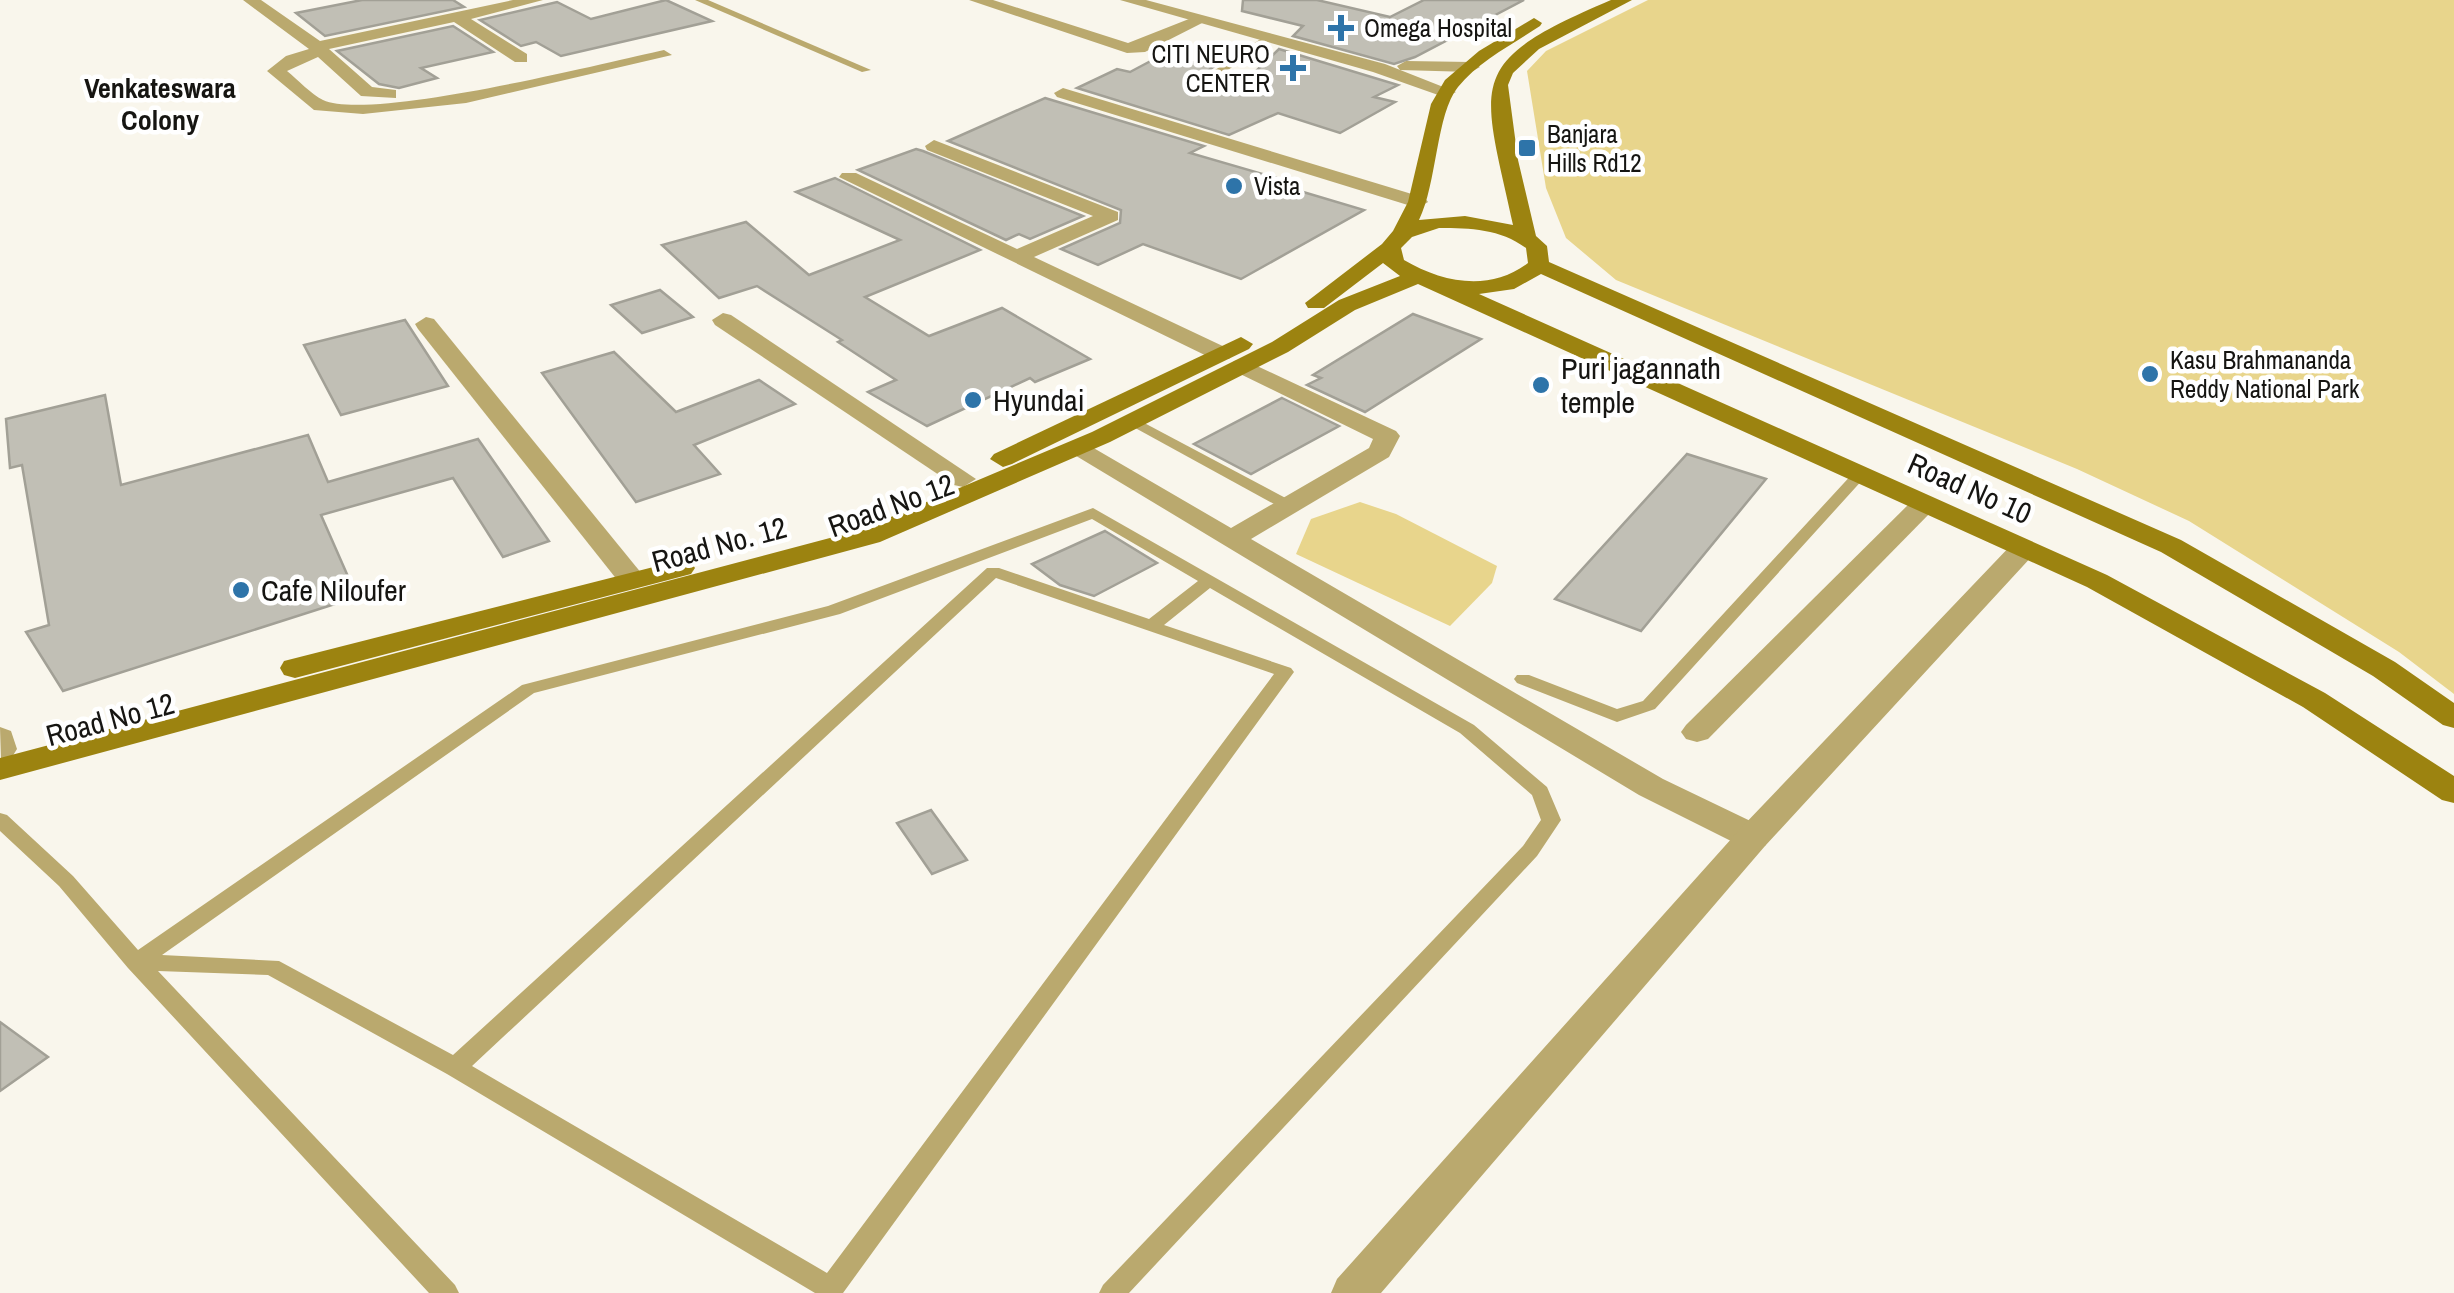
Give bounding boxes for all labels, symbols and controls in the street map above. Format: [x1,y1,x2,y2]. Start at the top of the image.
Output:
place label: Omega Hospital [1364,11,1512,45]
marker: Omega Hospital [1328,15,1354,41]
place label: CITI NEURO CENTER [1152,37,1270,100]
marker: CITI NEURO CENTER [1280,55,1306,81]
district label: Venkateswara Colony [84,69,236,139]
place label: Banjara Hills Rd12 [1547,117,1642,180]
marker: Banjara Hills Rd12 [1516,137,1538,159]
place label: Vista [1254,169,1301,203]
marker: Vista [1223,175,1245,197]
place label: Kasu Brahmananda Reddy National Park [2170,343,2360,406]
place label: Puri jagannath temple [1561,348,1721,422]
marker: Kasu Brahmananda Reddy National Park [2139,363,2161,385]
marker: Puri jagannath temple [1530,374,1552,396]
place label: Hyundai [993,380,1085,420]
marker: Hyundai [962,389,984,411]
street label: Road No 10 [1902,443,2038,533]
street label: Road No 12 [822,464,960,546]
street label: Road No. 12 [647,507,791,581]
place label: Cafe Niloufer [261,570,407,610]
marker: Cafe Niloufer [230,579,252,601]
street label: Road No 12 [41,683,179,755]

